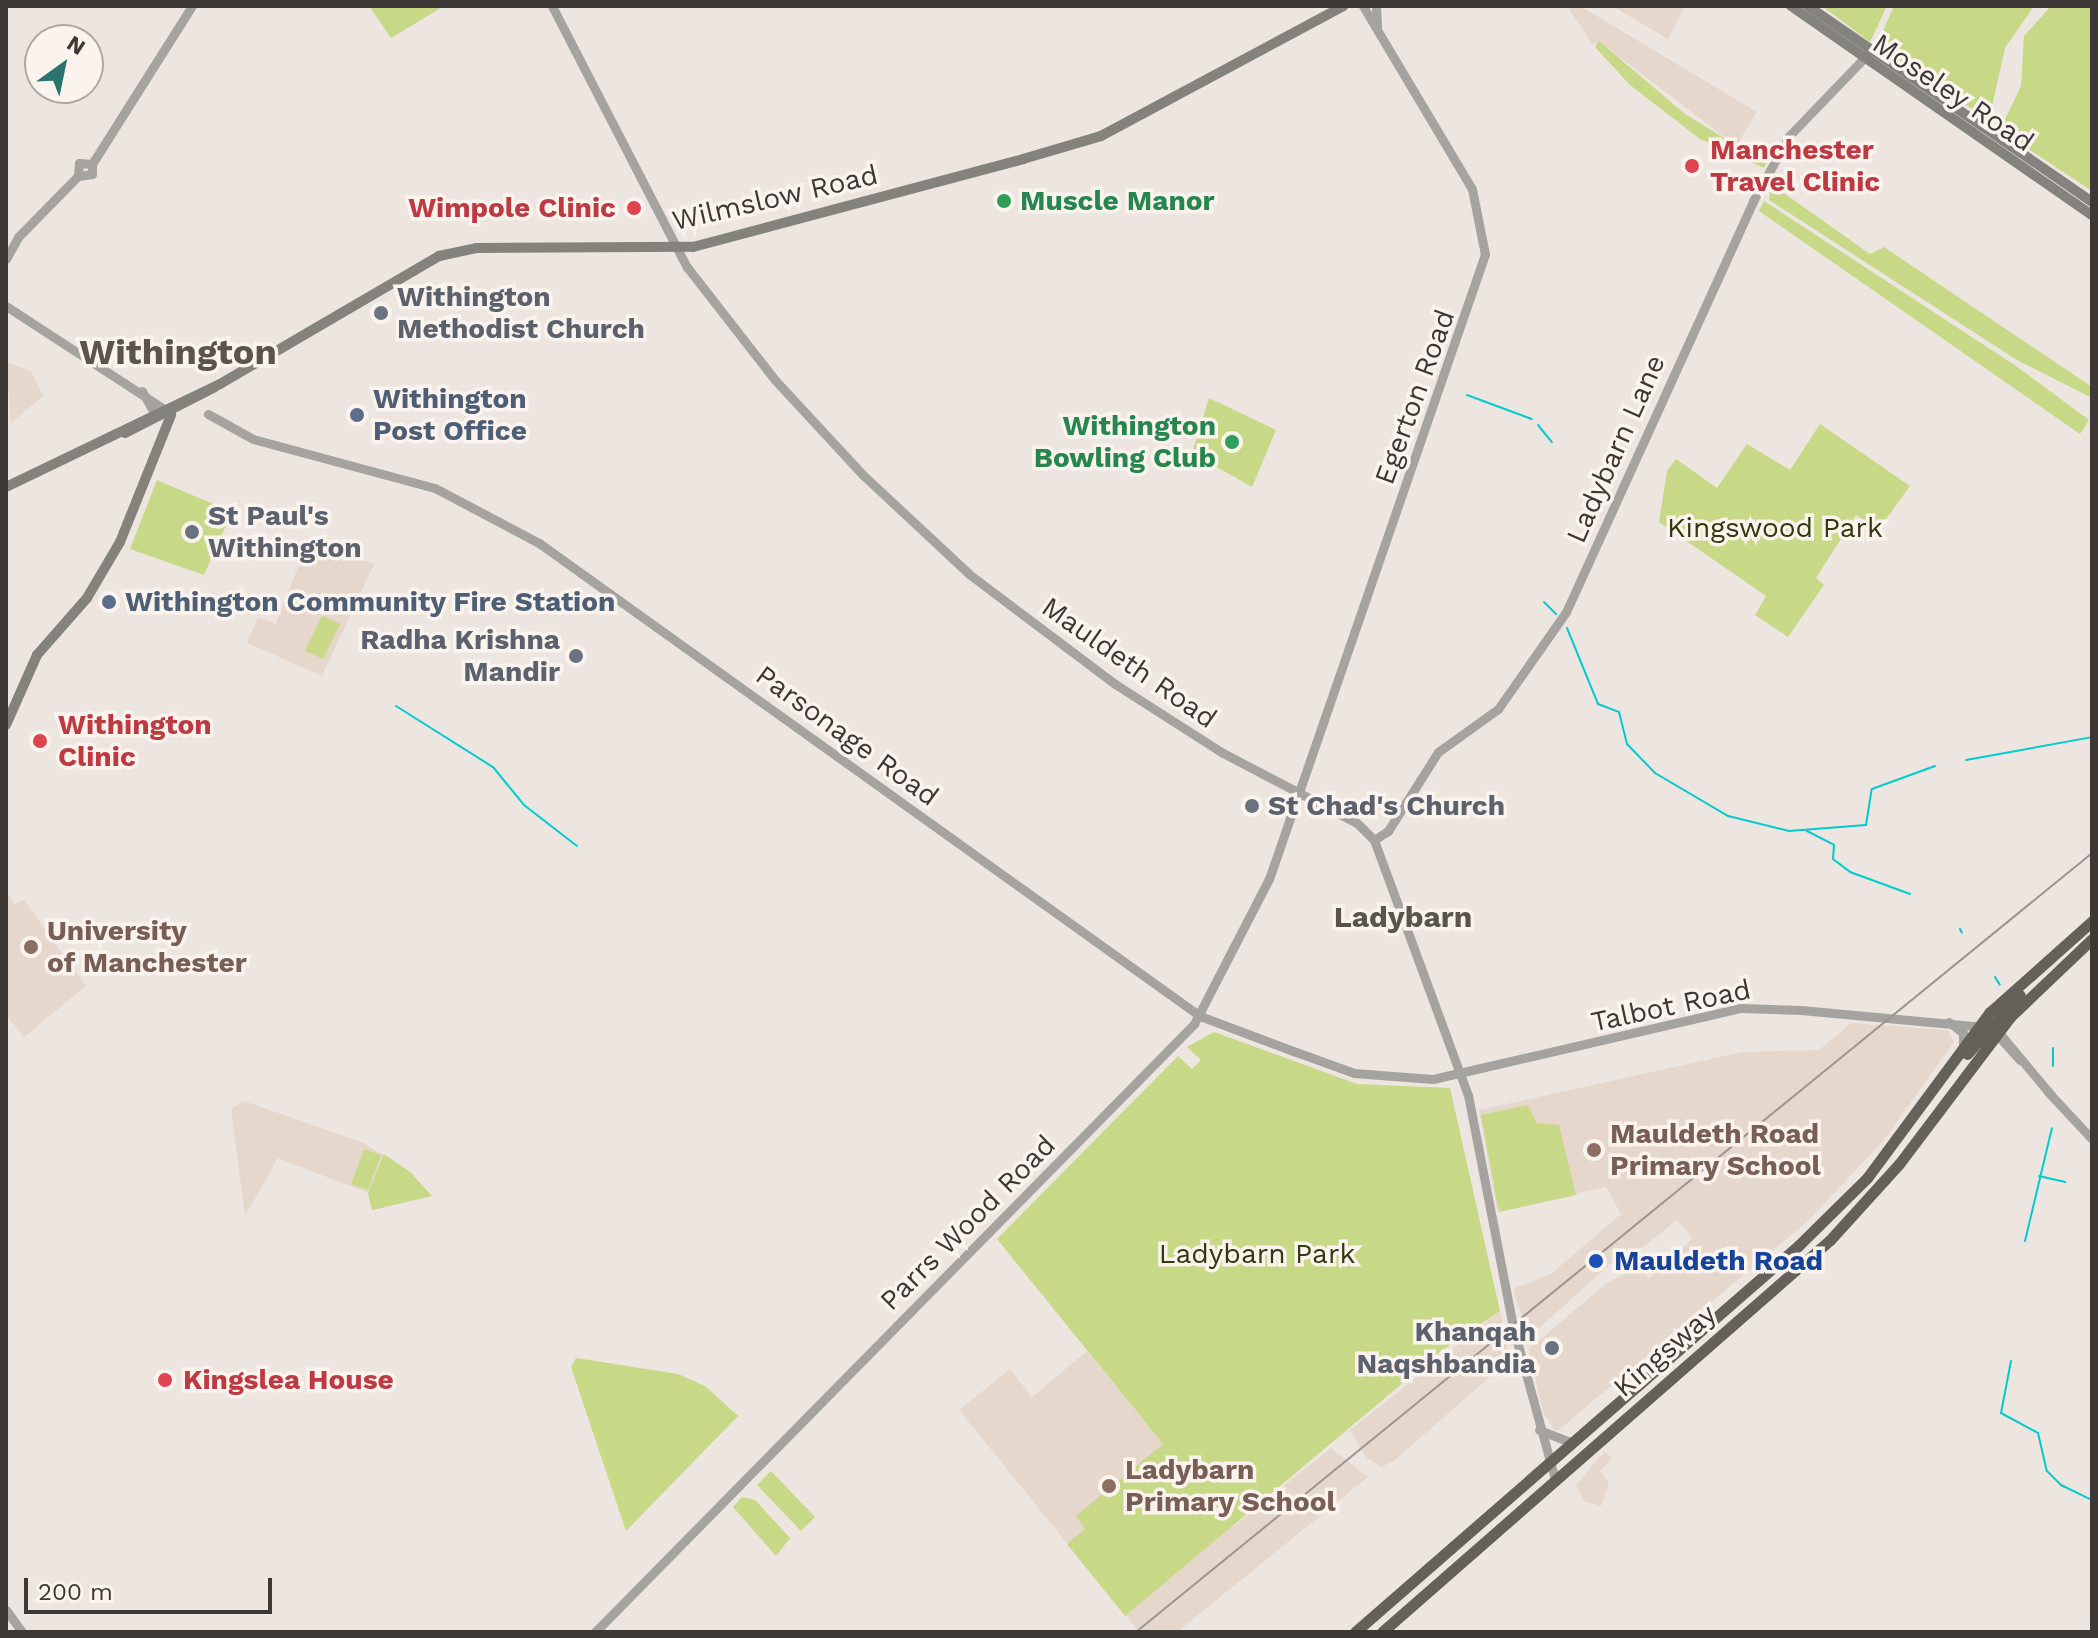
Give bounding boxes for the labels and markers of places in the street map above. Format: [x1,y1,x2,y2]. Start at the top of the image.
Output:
place label: Manchester Travel Clinic [1710,133,1881,199]
marker: Manchester Travel Clinic [1681,155,1703,177]
place label: Muscle Manor [1020,184,1215,218]
place label: Wimpole Clinic [408,191,616,225]
marker: Muscle Manor [995,192,1013,210]
marker: Wimpole Clinic [623,197,645,219]
place label: Withington Methodist Church [397,280,645,346]
marker: Withington Methodist Church [372,304,390,322]
place label: Withington Post Office [373,382,527,448]
marker: Withington Post Office [348,406,366,424]
place label: Withington Bowling Club [1034,409,1216,475]
marker: Withington Bowling Club [1223,433,1241,451]
place label: St Paul's Withington [208,499,362,565]
marker: St Paul's Withington [183,523,201,541]
place label: Withington Community Fire Station [125,585,616,619]
marker: Withington Community Fire Station [100,593,118,611]
place label: Radha Krishna Mandir [360,623,560,689]
marker: Radha Krishna Mandir [567,647,585,665]
place label: Withington Clinic [58,708,212,774]
marker: Withington Clinic [29,730,51,752]
place label: St Chad's Church [1268,789,1505,823]
marker: St Chad's Church [1243,797,1261,815]
place label: University of Manchester [47,914,247,980]
marker: University of Manchester [22,938,40,956]
place label: Mauldeth Road Primary School [1610,1117,1821,1183]
marker: Mauldeth Road Primary School [1585,1141,1603,1159]
place label: Mauldeth Road [1614,1244,1823,1278]
marker: Mauldeth Road [1585,1250,1607,1272]
place label: Khanqah Naqshbandia [1356,1315,1536,1381]
marker: Khanqah Naqshbandia [1543,1339,1561,1357]
place label: Kingslea House [183,1363,394,1397]
marker: Kingslea House [154,1369,176,1391]
place label: Ladybarn Primary School [1125,1453,1336,1519]
marker: Ladybarn Primary School [1100,1477,1118,1495]

